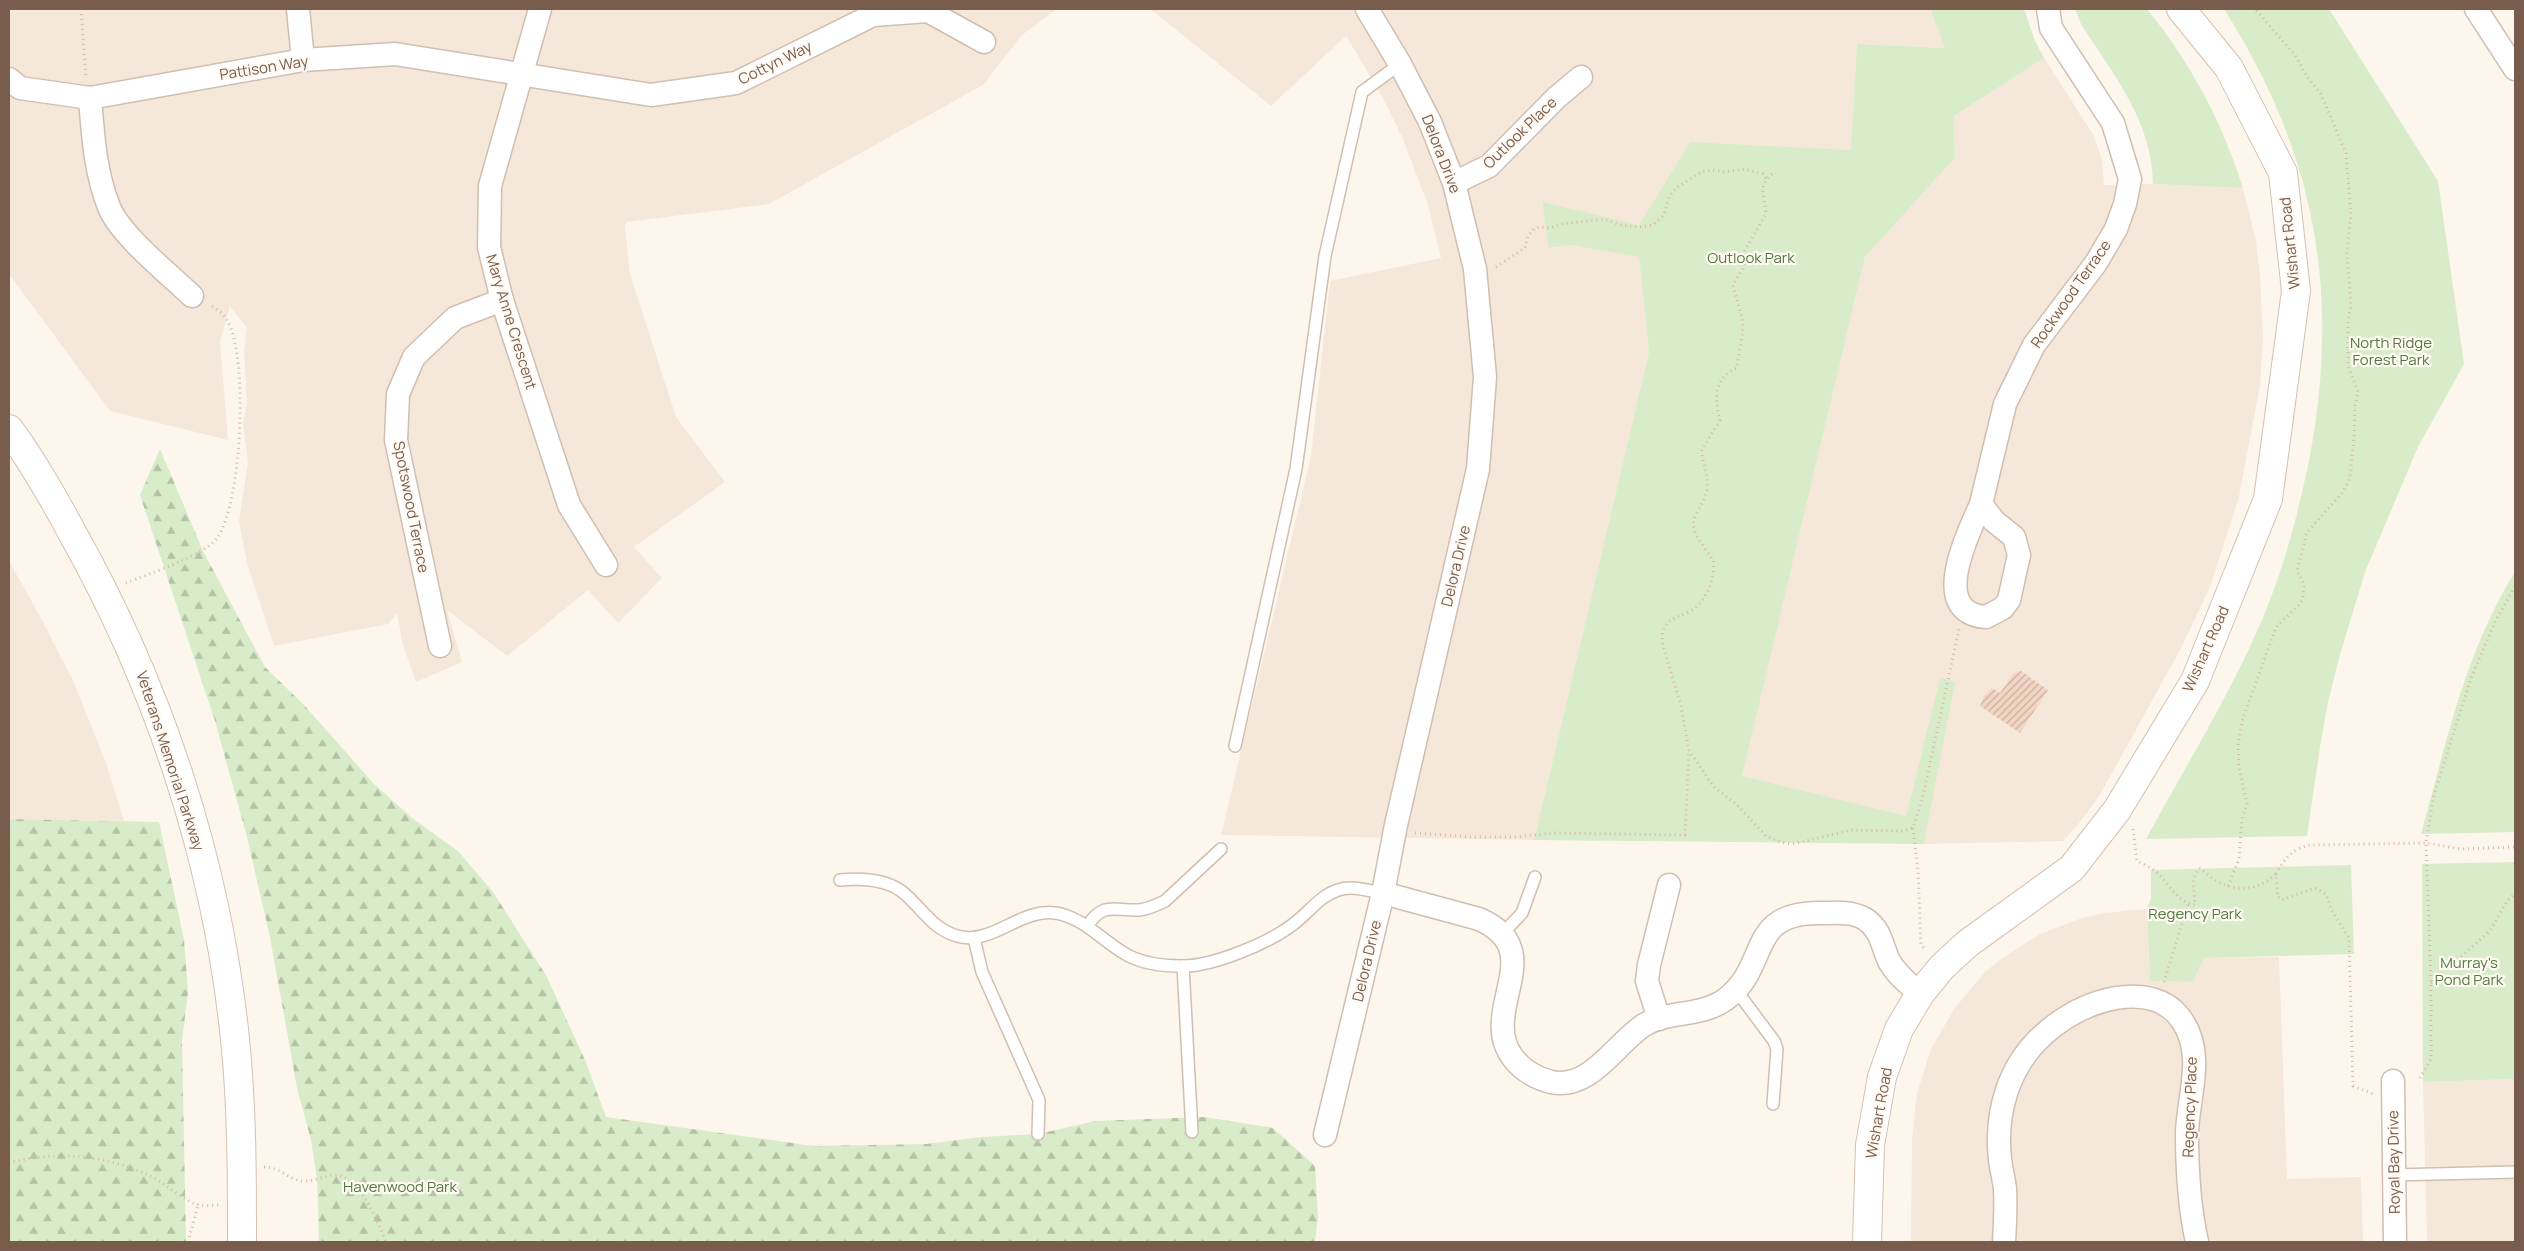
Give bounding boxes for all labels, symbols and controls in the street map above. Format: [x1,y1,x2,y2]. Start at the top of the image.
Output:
street label: Cottyn Way [734,36,815,89]
street label: Pattison Way [218,50,310,85]
street label: Outlook Place [1478,92,1561,173]
street label: Delora Drive [1417,111,1466,196]
street label: Wishart Road [2274,196,2305,290]
street label: Rockwood Terrace [2026,235,2116,352]
park label: Outlook Park [1707,247,1795,268]
street label: Mary Anne Crescent [481,252,542,392]
park label: North Ridge Forest Park [2350,332,2432,370]
street label: Spotswood Terrace [388,439,435,575]
street label: Delora Drive [1436,523,1475,609]
street label: Wishart Road [2177,602,2234,695]
street label: Veterans Memorial Parkway [131,668,210,853]
park label: Regency Park [2148,903,2242,924]
street label: Delora Drive [1347,918,1386,1004]
park label: Murray's Pond Park [2435,952,2504,990]
street label: Regency Place [2177,1056,2202,1158]
street label: Wishart Road [1860,1066,1897,1160]
street label: Royal Bay Drive [2382,1110,2405,1214]
park label: Havenwood Park [343,1176,457,1197]

